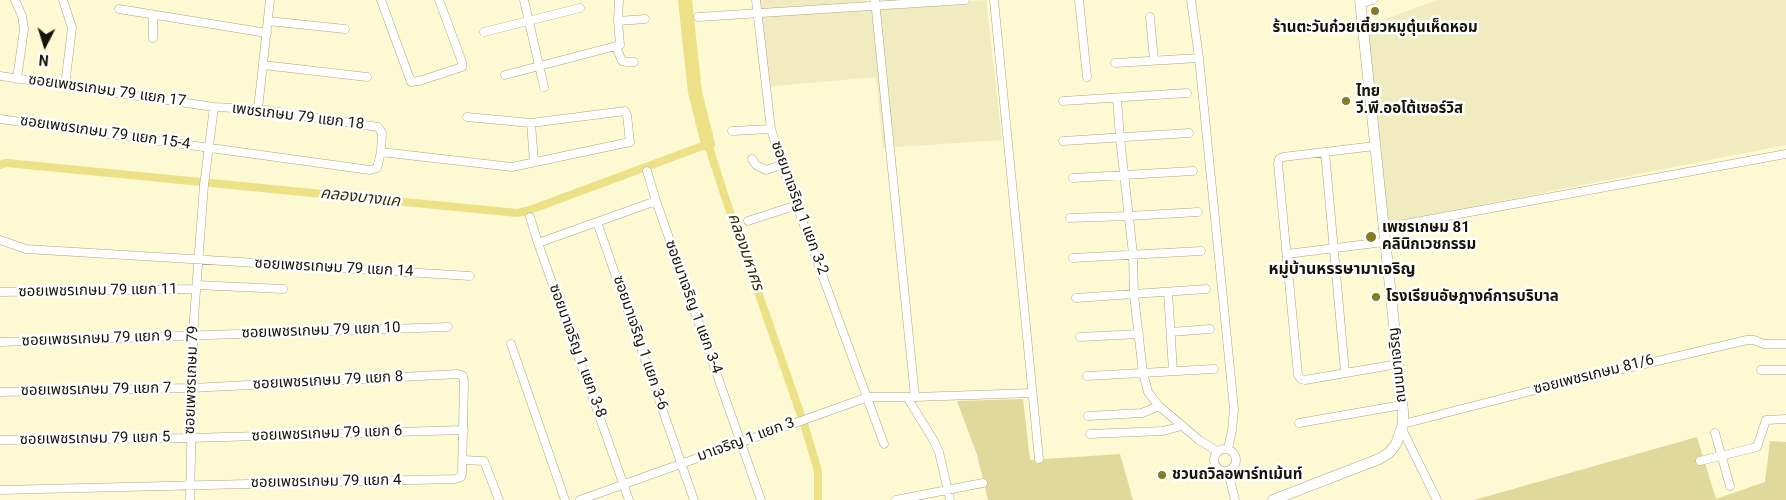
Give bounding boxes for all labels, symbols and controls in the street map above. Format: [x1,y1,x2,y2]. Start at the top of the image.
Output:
marker: ร้านตะวันก๋วยเตี๋ยวหมูตุ๋นเห็ดหอม [1369,5,1381,17]
place label: ร้านตะวันก๋วยเตี๋ยวหมูตุ๋นเห็ดหอม [1272,19,1478,37]
north arrow [20,20,70,70]
text: N [38,52,49,68]
street label: ซอยเพชรเกษม 79 แยก 17 [27,71,187,111]
place label: ไทย วี.พี.ออโต้เซอร์วิส [1356,83,1463,118]
marker: ไทย วี.พี.ออโต้เซอร์วิส [1340,95,1352,107]
street label: เพชรเกษม 79 แยก 18 [231,100,365,134]
street label: ซอยเพชรเกษม 79 แยก 15-4 [19,112,191,154]
street label: ซอยมาเจริญ 1 แยก 3-2 [766,139,832,277]
water label: คลองบางแค [319,184,401,212]
water label: คลองมหาศร [723,211,767,293]
place label: เพชรเกษม 81 คลินิกเวชกรรม [1382,219,1476,254]
marker: เพชรเกษม 81 คลินิกเวชกรรม [1364,230,1378,244]
street label: ซอยมาเจริญ 1 แยก 3-4 [660,238,726,376]
street label: ซอยเพชรเกษม 79 แยก 14 [254,255,414,281]
district label: หมู่บ้านหรรษามาเจริญ [1269,260,1415,280]
street label: ซอยมาเจริญ 1 แยก 3-6 [609,274,671,412]
street label: ซอยเพชรเกษม 79 แยก 11 [18,281,178,301]
street label: ซอยมาเจริญ 1 แยก 3-8 [544,282,610,420]
place label: โรงเรียนอัษฎางค์การบริบาล [1386,288,1559,306]
marker: โรงเรียนอัษฎางค์การบริบาล [1370,291,1382,303]
street label: ซอยเพชรเกษม 79 แยก 10 [241,319,401,343]
street label: ซอยเพชรเกษม 79 [181,325,203,435]
street label: ถนนมาเจริญ [1385,326,1411,404]
street label: ซอยเพชรเกษม 79 แยก 9 [21,327,173,351]
street label: ซอยเพชรเกษม 81/6 [1532,351,1656,399]
street label: ซอยเพชรเกษม 79 แยก 8 [252,368,404,394]
street label: ซอยเพชรเกษม 79 แยก 7 [21,380,171,400]
street label: มาเจริญ 1 แยก 3 [695,414,797,466]
street label: ซอยเพชรเกษม 79 แยก 6 [251,422,403,446]
street label: ซอยเพชรเกษม 79 แยก 5 [20,429,170,449]
place label: ชวนถวิลอพาร์ทเม้นท์ [1172,466,1302,484]
marker: ชวนถวิลอพาร์ทเม้นท์ [1156,469,1168,481]
street label: ซอยเพชรเกษม 79 แยก 4 [251,472,401,492]

